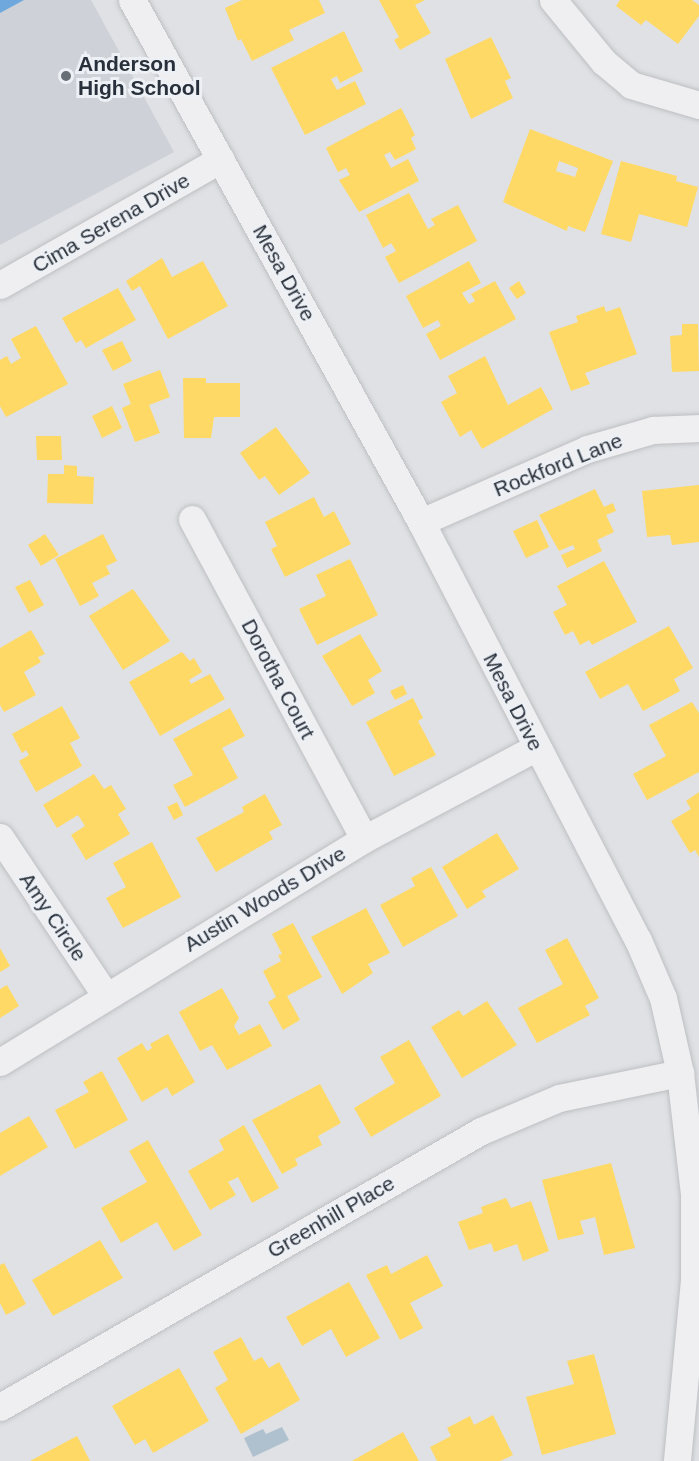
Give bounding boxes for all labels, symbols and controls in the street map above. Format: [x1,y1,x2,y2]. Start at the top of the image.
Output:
place label: Anderson High School [78,51,200,101]
marker: Anderson High School [59,69,73,83]
street label: Cima Serena Drive [28,168,194,278]
street label: Mesa Drive [247,220,321,326]
street label: Rockford Lane [490,428,626,502]
street label: Dorotha Court [236,615,320,743]
street label: Mesa Drive [478,649,548,755]
street label: Austin Woods Drive [180,841,350,957]
street label: Amy Circle [14,868,92,966]
street label: Greenhill Place [263,1170,399,1264]

